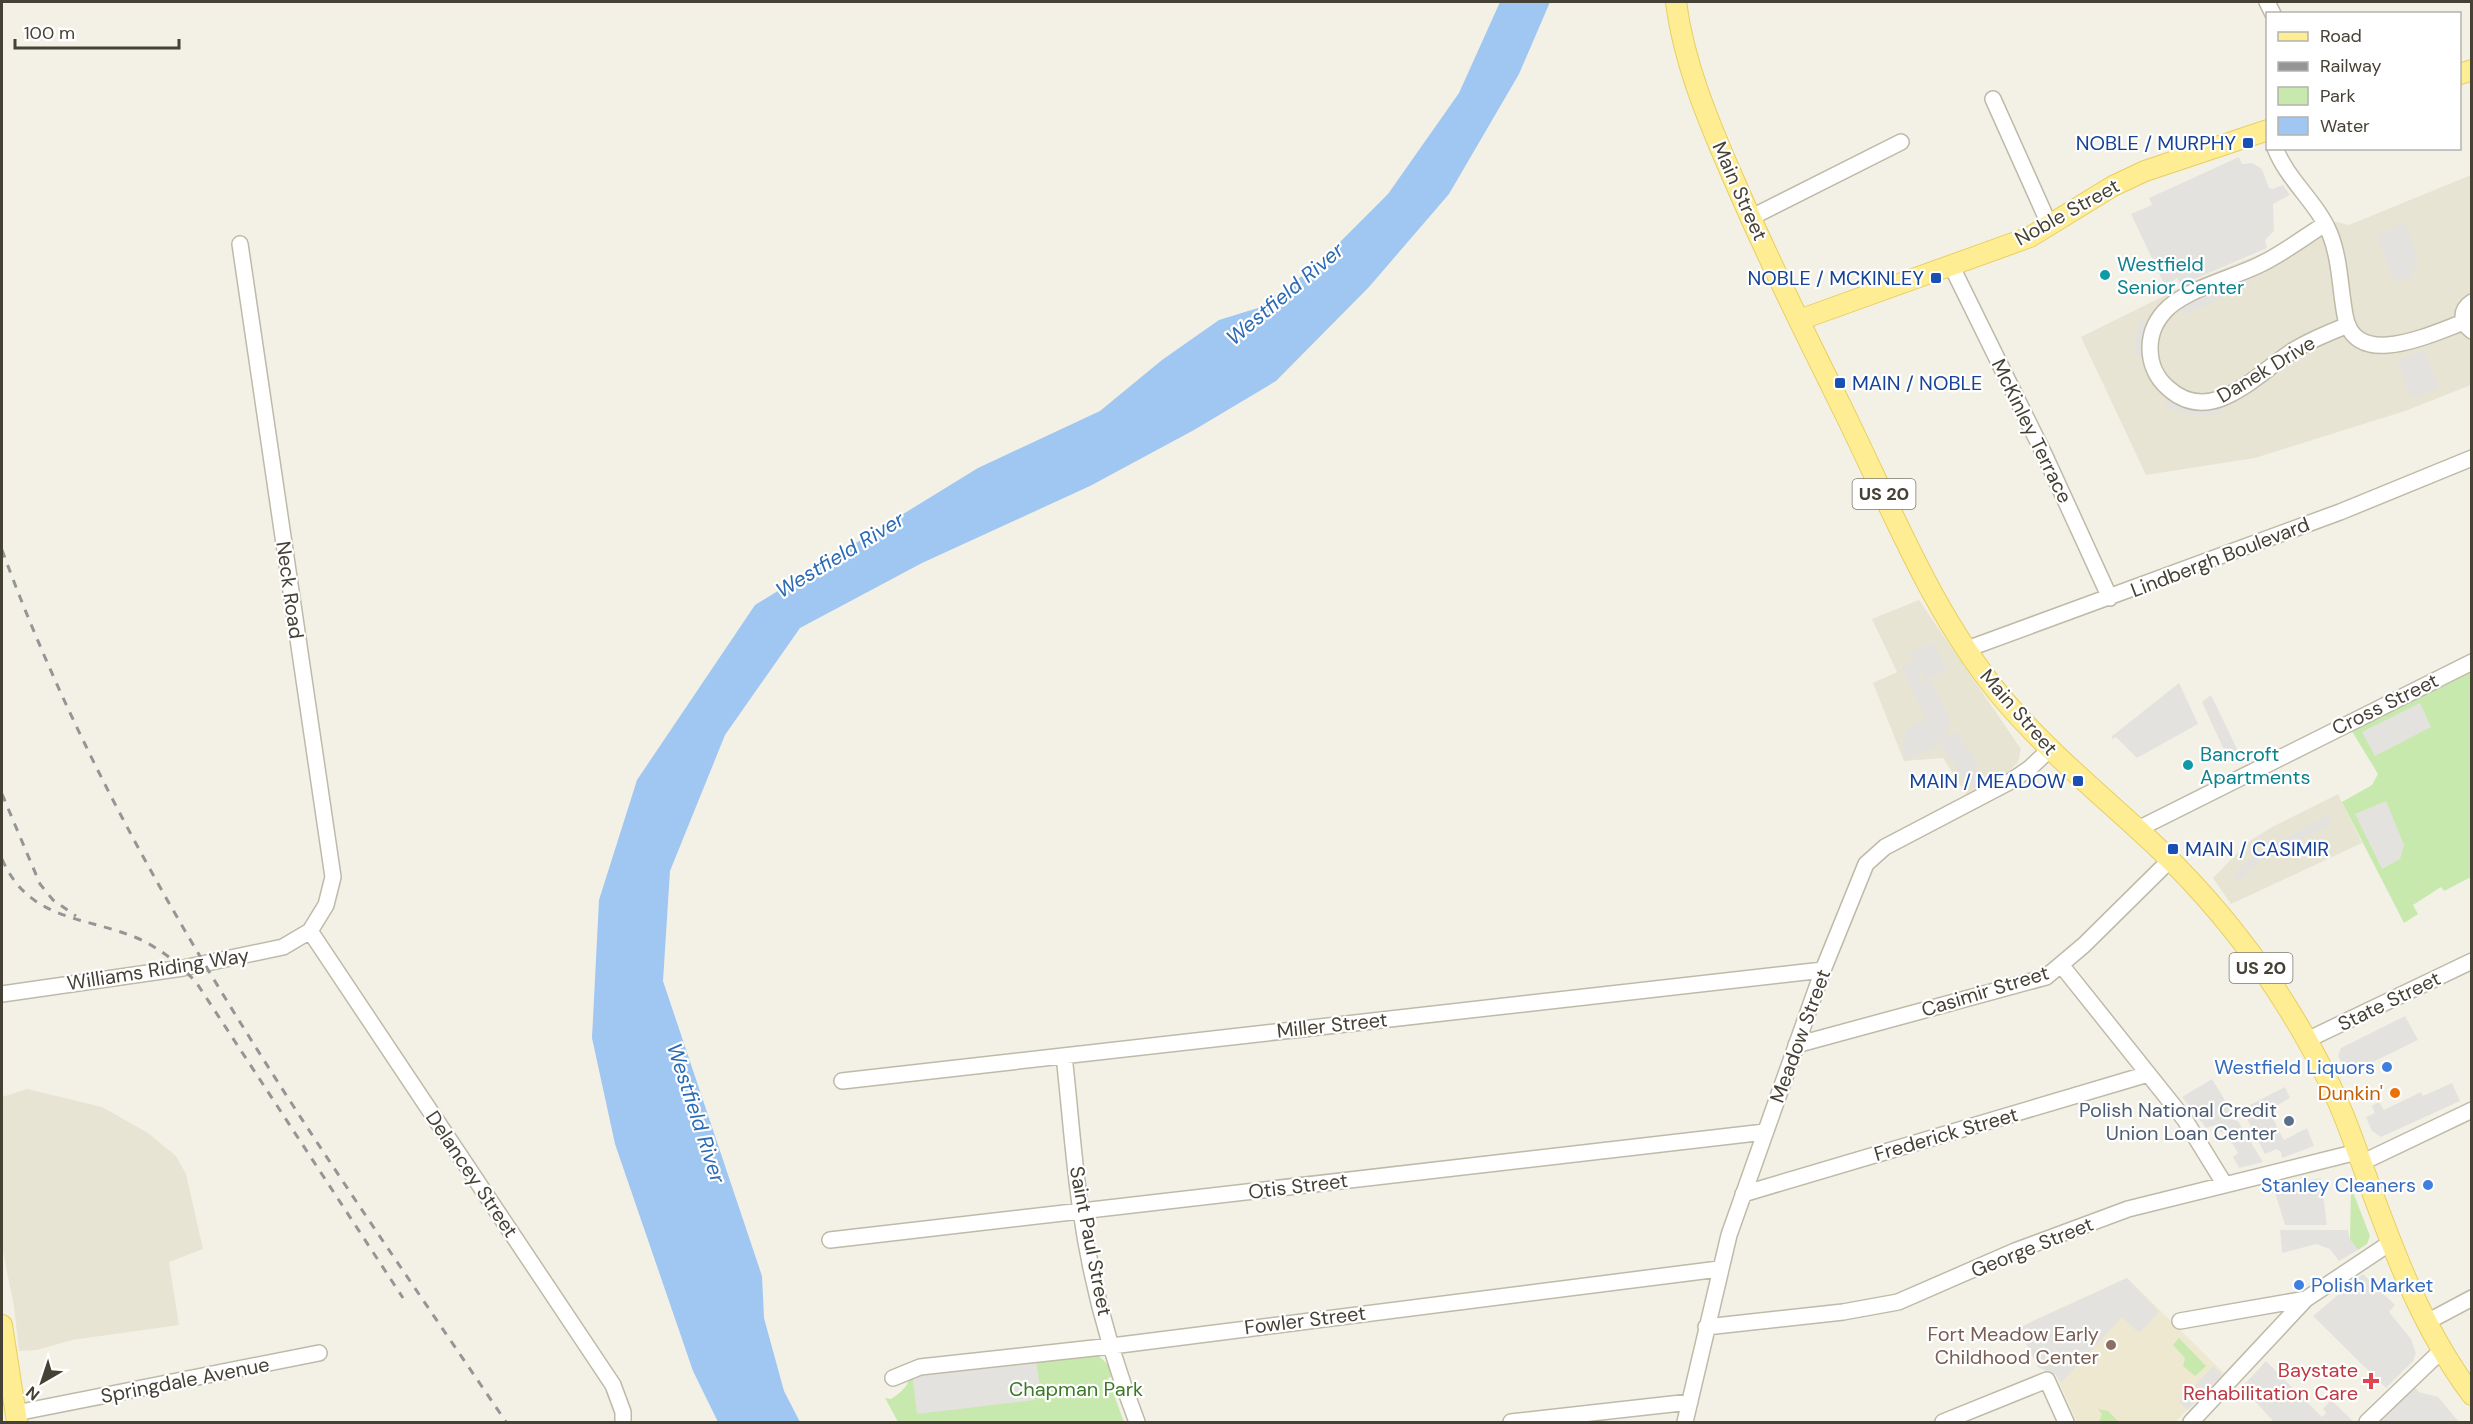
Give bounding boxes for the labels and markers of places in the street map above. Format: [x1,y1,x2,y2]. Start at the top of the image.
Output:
place label: NOBLE / MURPHY [2076,130,2236,156]
marker: NOBLE / MURPHY [2241,136,2255,150]
place label: Westfield Senior Center [2117,251,2244,300]
place label: NOBLE / MCKINLEY [1748,265,1924,291]
marker: Westfield Senior Center [2098,268,2112,282]
marker: NOBLE / MCKINLEY [1929,271,1943,285]
place label: MAIN / NOBLE [1852,370,1982,396]
marker: MAIN / NOBLE [1833,376,1847,390]
place label: Bancroft Apartments [2200,741,2310,790]
marker: Bancroft Apartments [2181,758,2195,772]
place label: MAIN / MEADOW [1909,768,2066,794]
marker: MAIN / MEADOW [2071,774,2085,788]
place label: MAIN / CASIMIR [2185,836,2329,862]
marker: MAIN / CASIMIR [2166,842,2180,856]
place label: Westfield Liquors [2214,1054,2375,1080]
marker: Westfield Liquors [2380,1060,2394,1074]
place label: Dunkin' [2318,1080,2383,1106]
marker: Dunkin' [2388,1086,2402,1100]
place label: Polish National Credit Union Loan Center [2079,1097,2277,1146]
marker: Polish National Credit Union Loan Center [2282,1114,2296,1128]
place label: Stanley Cleaners [2261,1172,2416,1198]
marker: Stanley Cleaners [2421,1178,2435,1192]
place label: Polish Market [2311,1272,2433,1298]
marker: Polish Market [2292,1278,2306,1292]
place label: Fort Meadow Early Childhood Center [1927,1321,2099,1370]
marker: Fort Meadow Early Childhood Center [2104,1338,2118,1352]
place label: Baystate Rehabilitation Care [2183,1357,2358,1406]
marker: Baystate Rehabilitation Care [2362,1372,2380,1390]

